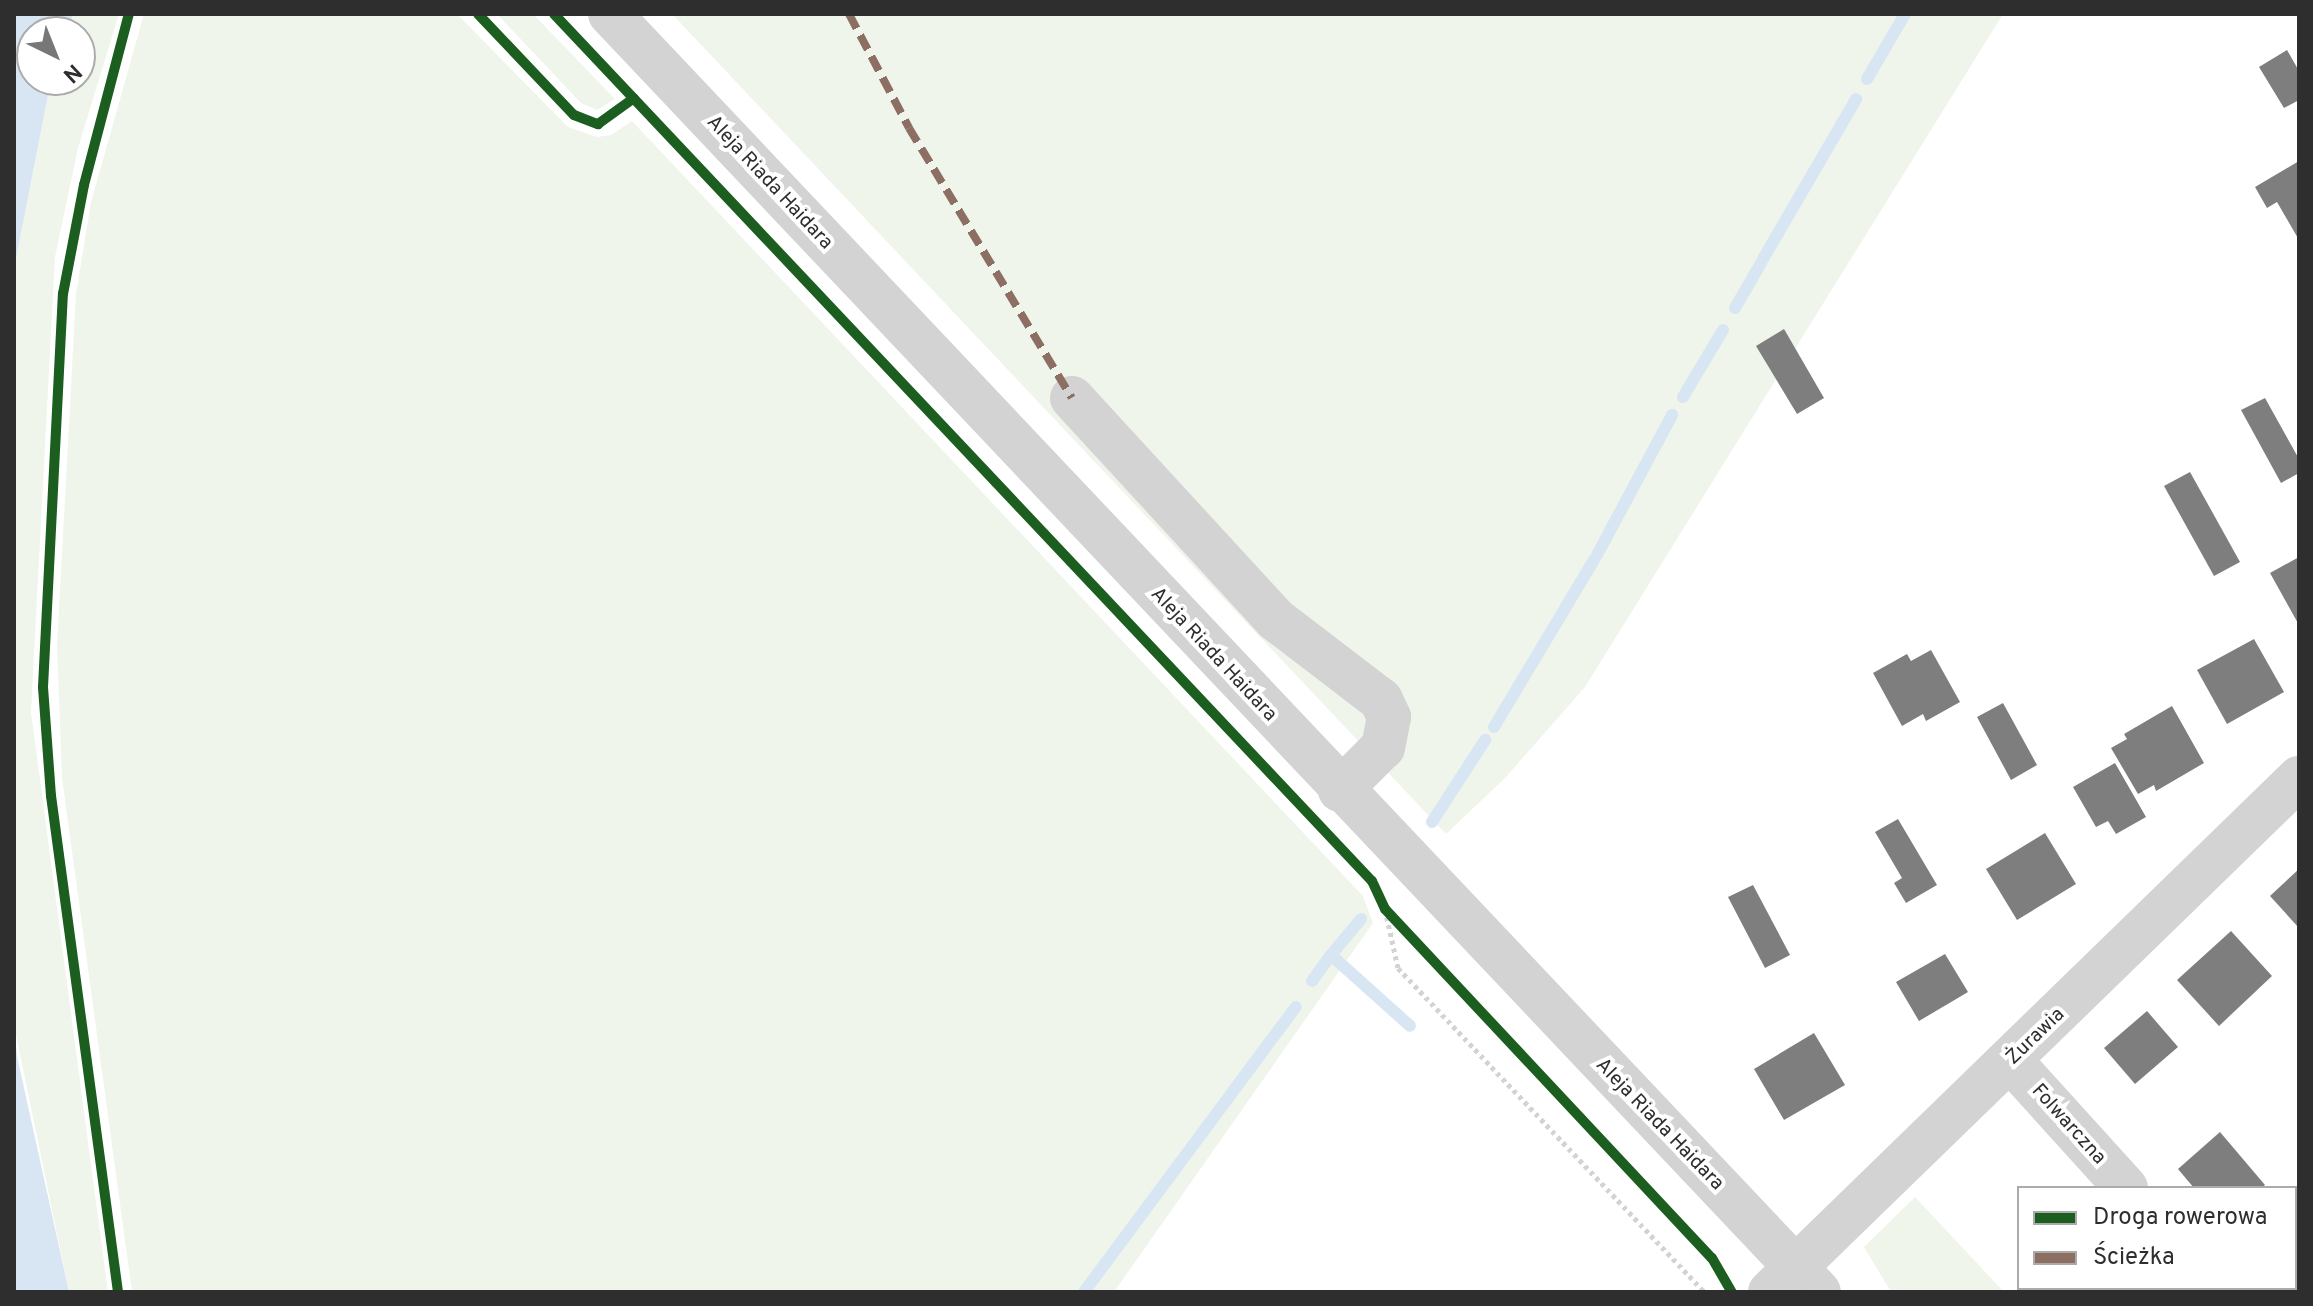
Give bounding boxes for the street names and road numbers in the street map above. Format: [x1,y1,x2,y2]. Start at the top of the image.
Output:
street label: Aleja Riada Haidara [701,111,837,255]
street label: Aleja Riada Haidara [1145,583,1281,727]
street label: Żurawia [2002,1003,2070,1071]
street label: Aleja Riada Haidara [1590,1054,1728,1196]
street label: Folwarczna [2026,1080,2110,1170]

